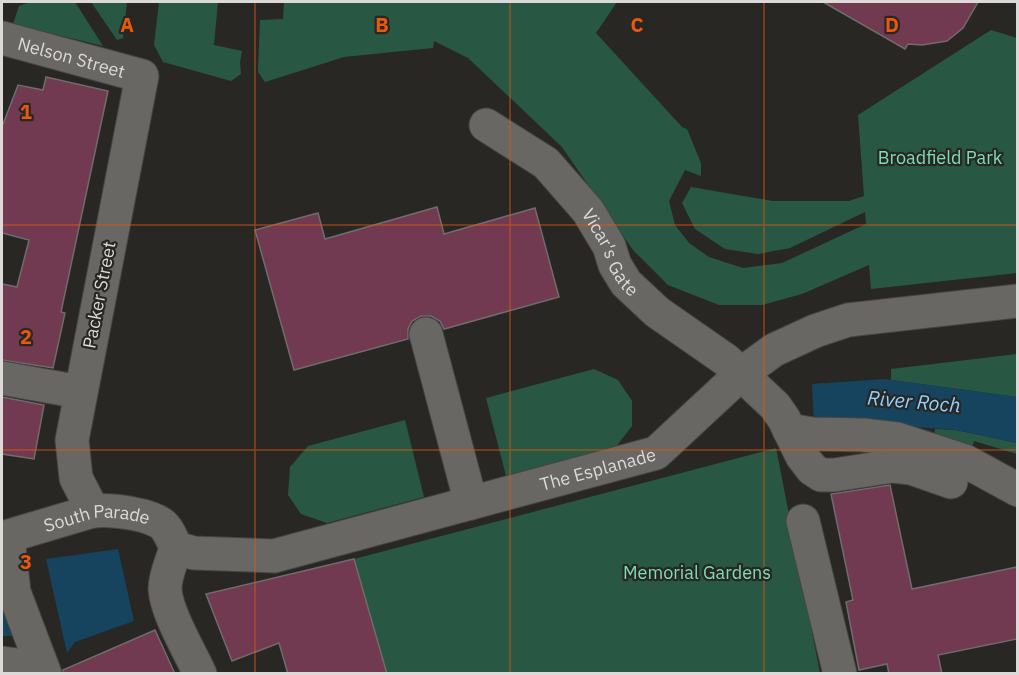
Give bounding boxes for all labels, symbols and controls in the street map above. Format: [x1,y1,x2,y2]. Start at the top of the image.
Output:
text: A [120,11,134,38]
text: B [375,11,389,38]
text: C [630,11,644,38]
text: D [885,11,899,38]
street label: Nelson Street [15,31,128,82]
text: 1 [20,98,32,125]
park label: Broadfield Park [878,146,1003,169]
street label: Vicar's Gate [577,204,644,301]
street label: Packer Street [77,239,121,351]
text: 2 [20,323,32,350]
water label: River Roch [866,383,962,419]
street label: The Esplanade [537,442,658,495]
street label: South Parade [41,499,153,537]
text: 3 [20,548,32,575]
park label: Memorial Gardens [623,561,771,584]

